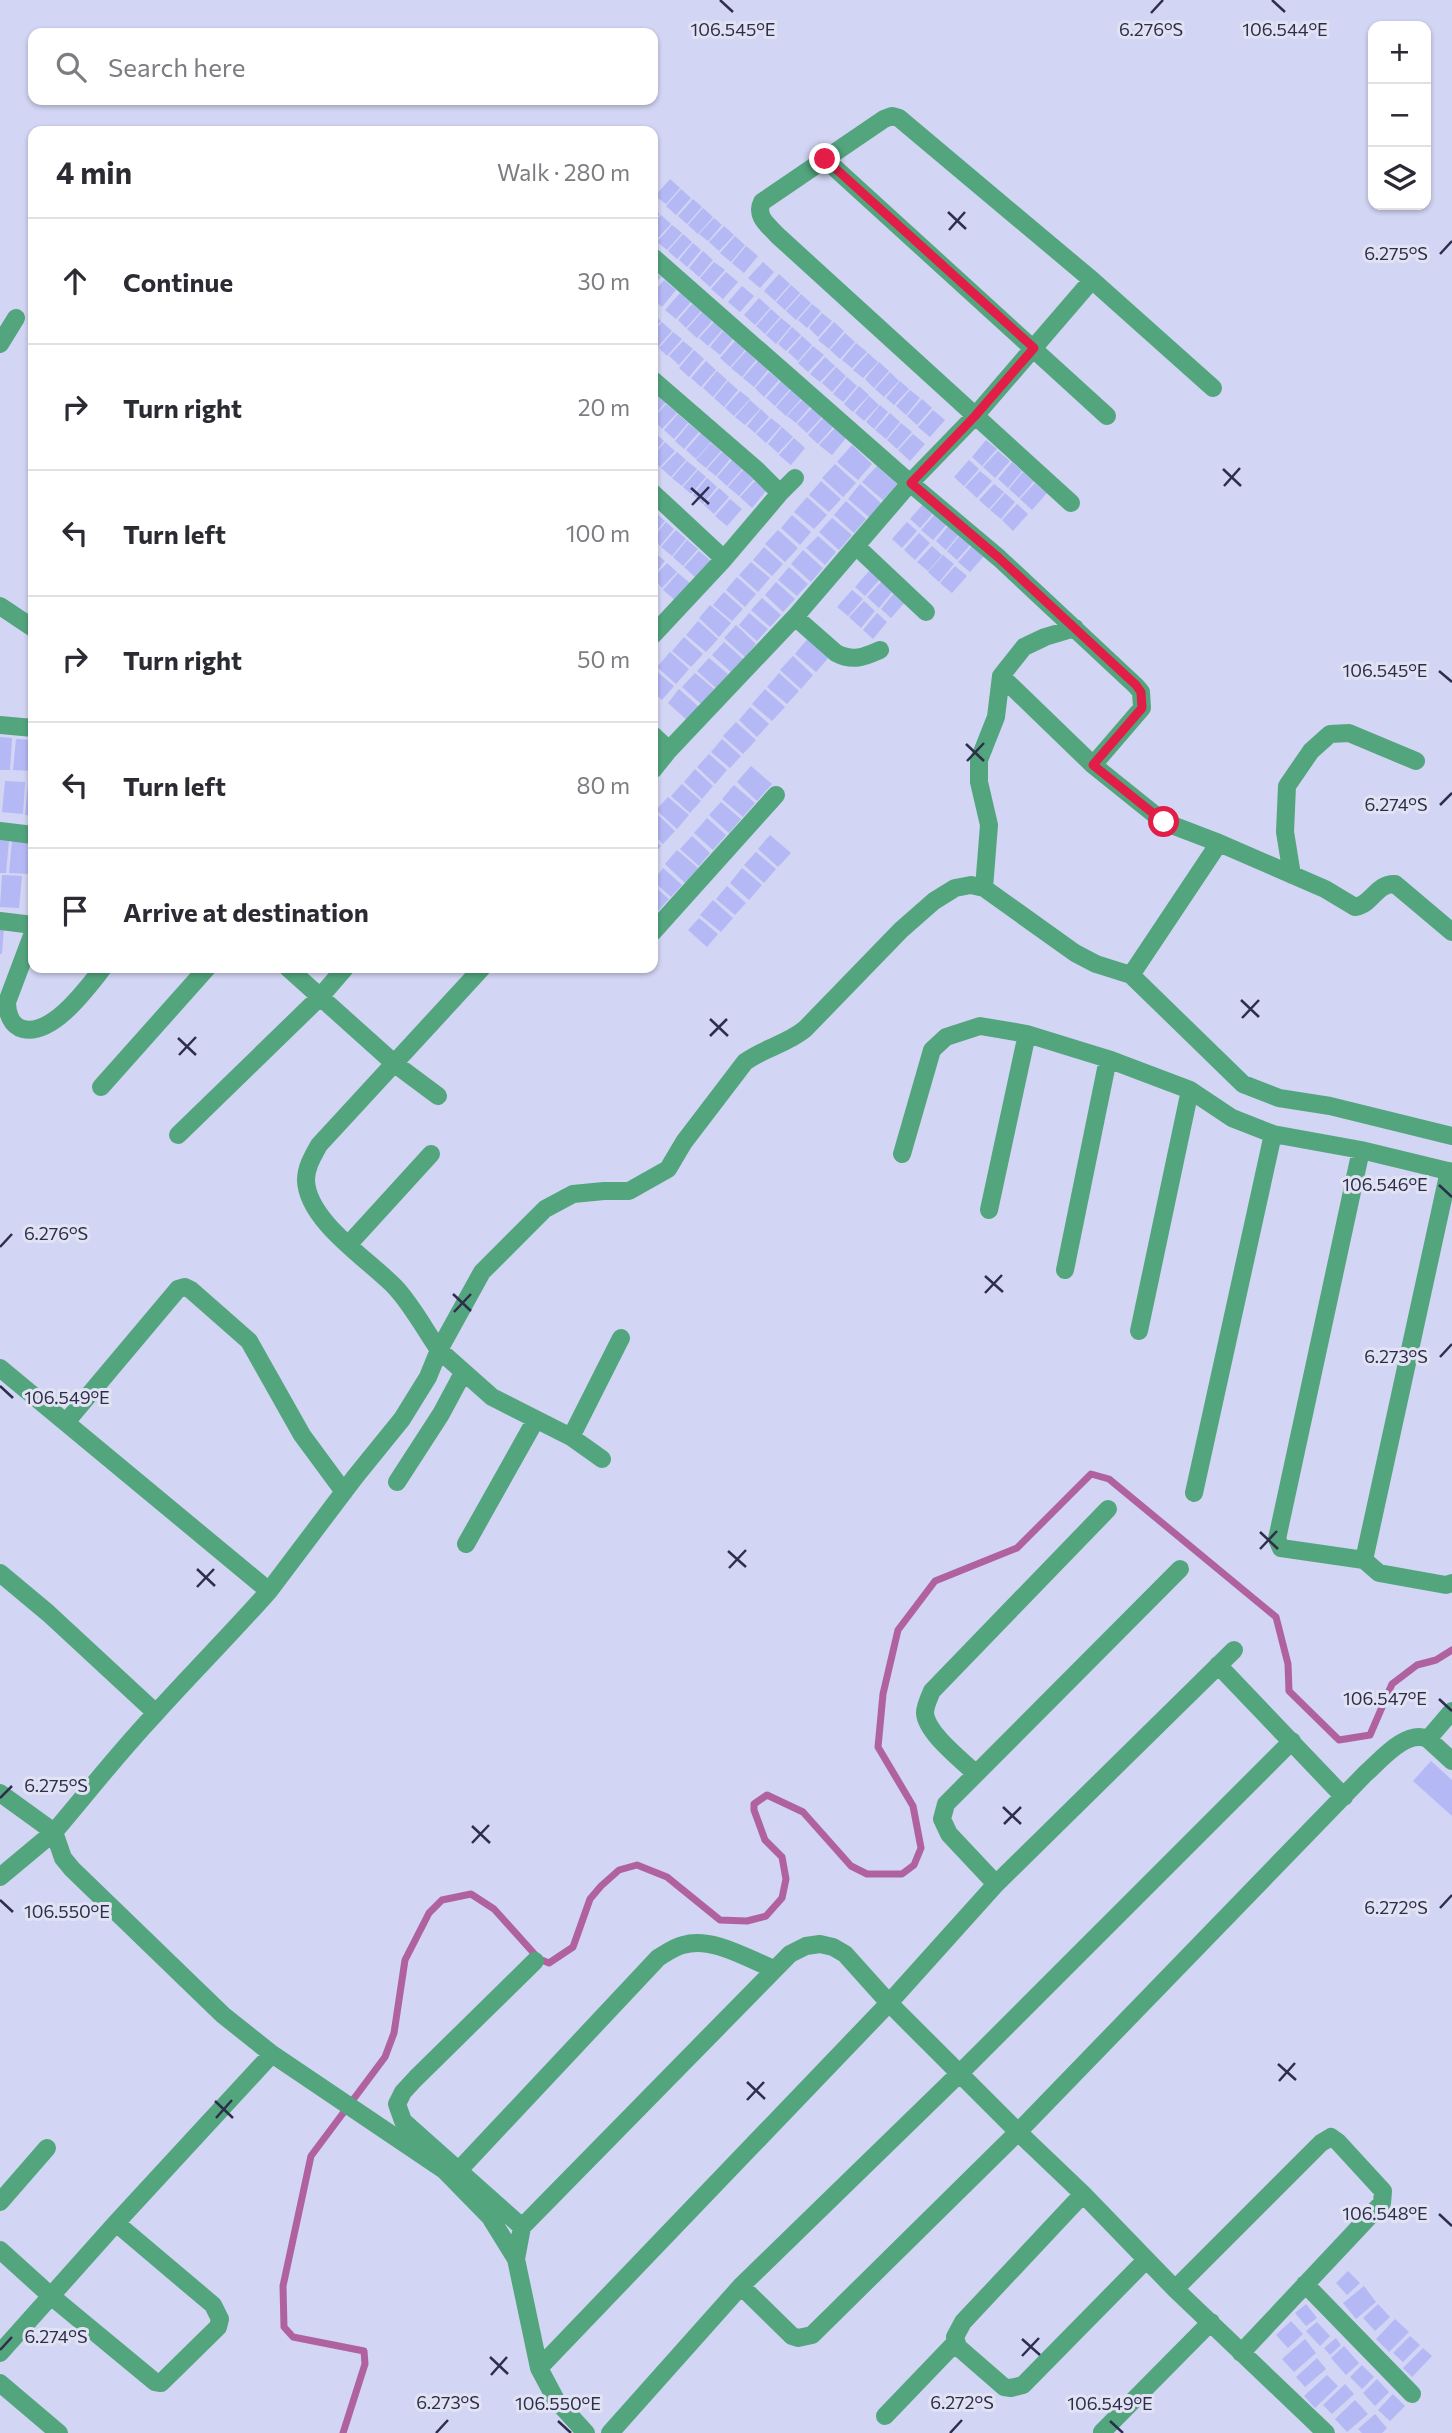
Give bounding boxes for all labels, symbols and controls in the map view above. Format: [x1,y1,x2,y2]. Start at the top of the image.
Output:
text: 106.545°E [691,18,775,40]
text: 6.276°S [1119,18,1183,40]
text: 106.544°E [1242,18,1328,40]
map controls [1368,21,1431,210]
button: + [1368,21,1431,84]
search box [28,28,658,105]
icon: search [52,48,90,86]
text: Search here [108,51,246,82]
button: − [1368,84,1431,147]
route end [809,143,840,174]
button: layers [1368,147,1431,210]
text: 4 min [56,153,132,190]
text: Walk · 280 m [497,158,630,186]
text: 6.275°S [1364,242,1428,264]
icon: ahead [56,262,94,300]
text: Continue [123,266,233,297]
text: 30 m [577,267,630,295]
icon: right [56,388,94,426]
text: Turn right [123,392,242,423]
text: 20 m [578,393,630,421]
icon: left [56,514,94,552]
text: Turn left [123,518,226,549]
text: 100 m [566,519,630,547]
icon: right [56,640,94,678]
text: Turn right [123,644,242,675]
text: 50 m [577,645,630,673]
text: 106.545°E [1343,659,1427,681]
icon: left [56,766,94,804]
text: Turn left [123,770,226,801]
text: 80 m [577,771,630,799]
text: 6.274°S [1364,793,1428,815]
route start [1148,806,1179,837]
icon: arrive [56,892,94,930]
text: Arrive at destination [123,896,369,927]
text: 106.546°E [1342,1173,1428,1195]
text: 6.276°S [24,1222,88,1244]
text: 6.273°S [1364,1345,1428,1367]
text: 106.549°E [24,1386,110,1408]
text: 106.547°E [1343,1687,1427,1709]
text: 6.275°S [24,1774,88,1796]
text: 6.272°S [1364,1896,1428,1918]
text: 106.550°E [24,1900,110,1922]
text: 106.548°E [1342,2202,1428,2224]
text: 6.274°S [24,2325,88,2347]
text: 6.273°S [416,2391,480,2413]
text: 6.272°S [930,2391,994,2413]
text: 106.550°E [515,2392,601,2414]
text: 106.549°E [1067,2392,1153,2414]

